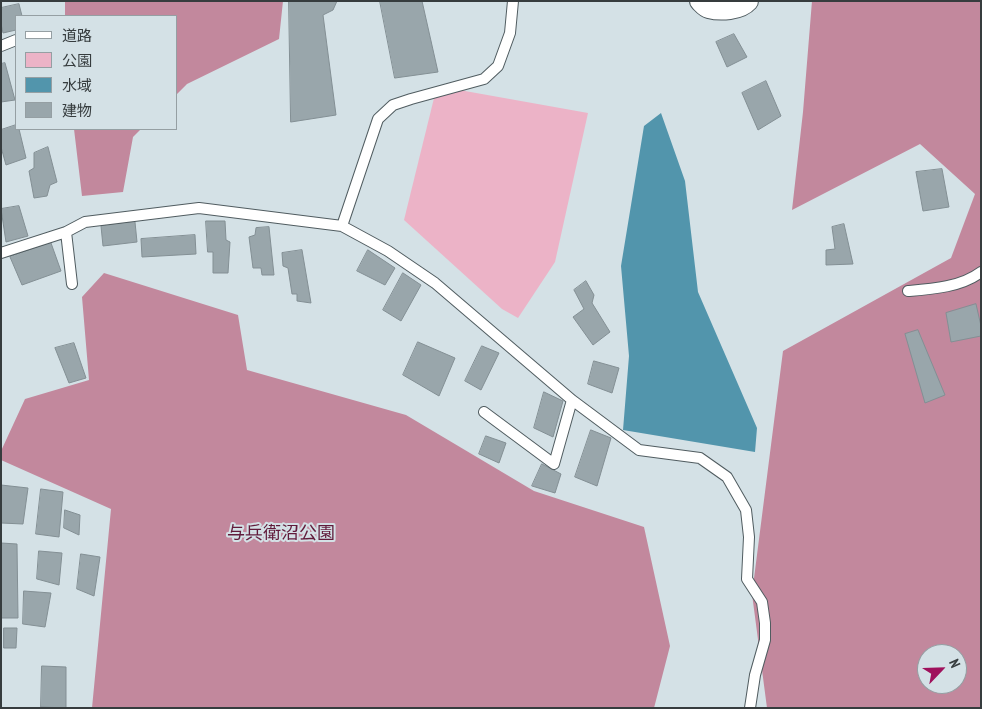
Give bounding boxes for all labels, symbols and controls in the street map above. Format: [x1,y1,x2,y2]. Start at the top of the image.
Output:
legend [15,15,178,130]
text: 道路 [62,26,92,45]
text: 公園 [62,51,92,70]
text: 水域 [62,76,92,95]
text: 建物 [62,101,92,120]
park label: 与兵衛沼公園 [227,523,335,545]
north arrow [917,644,967,694]
text: N [945,656,965,670]

